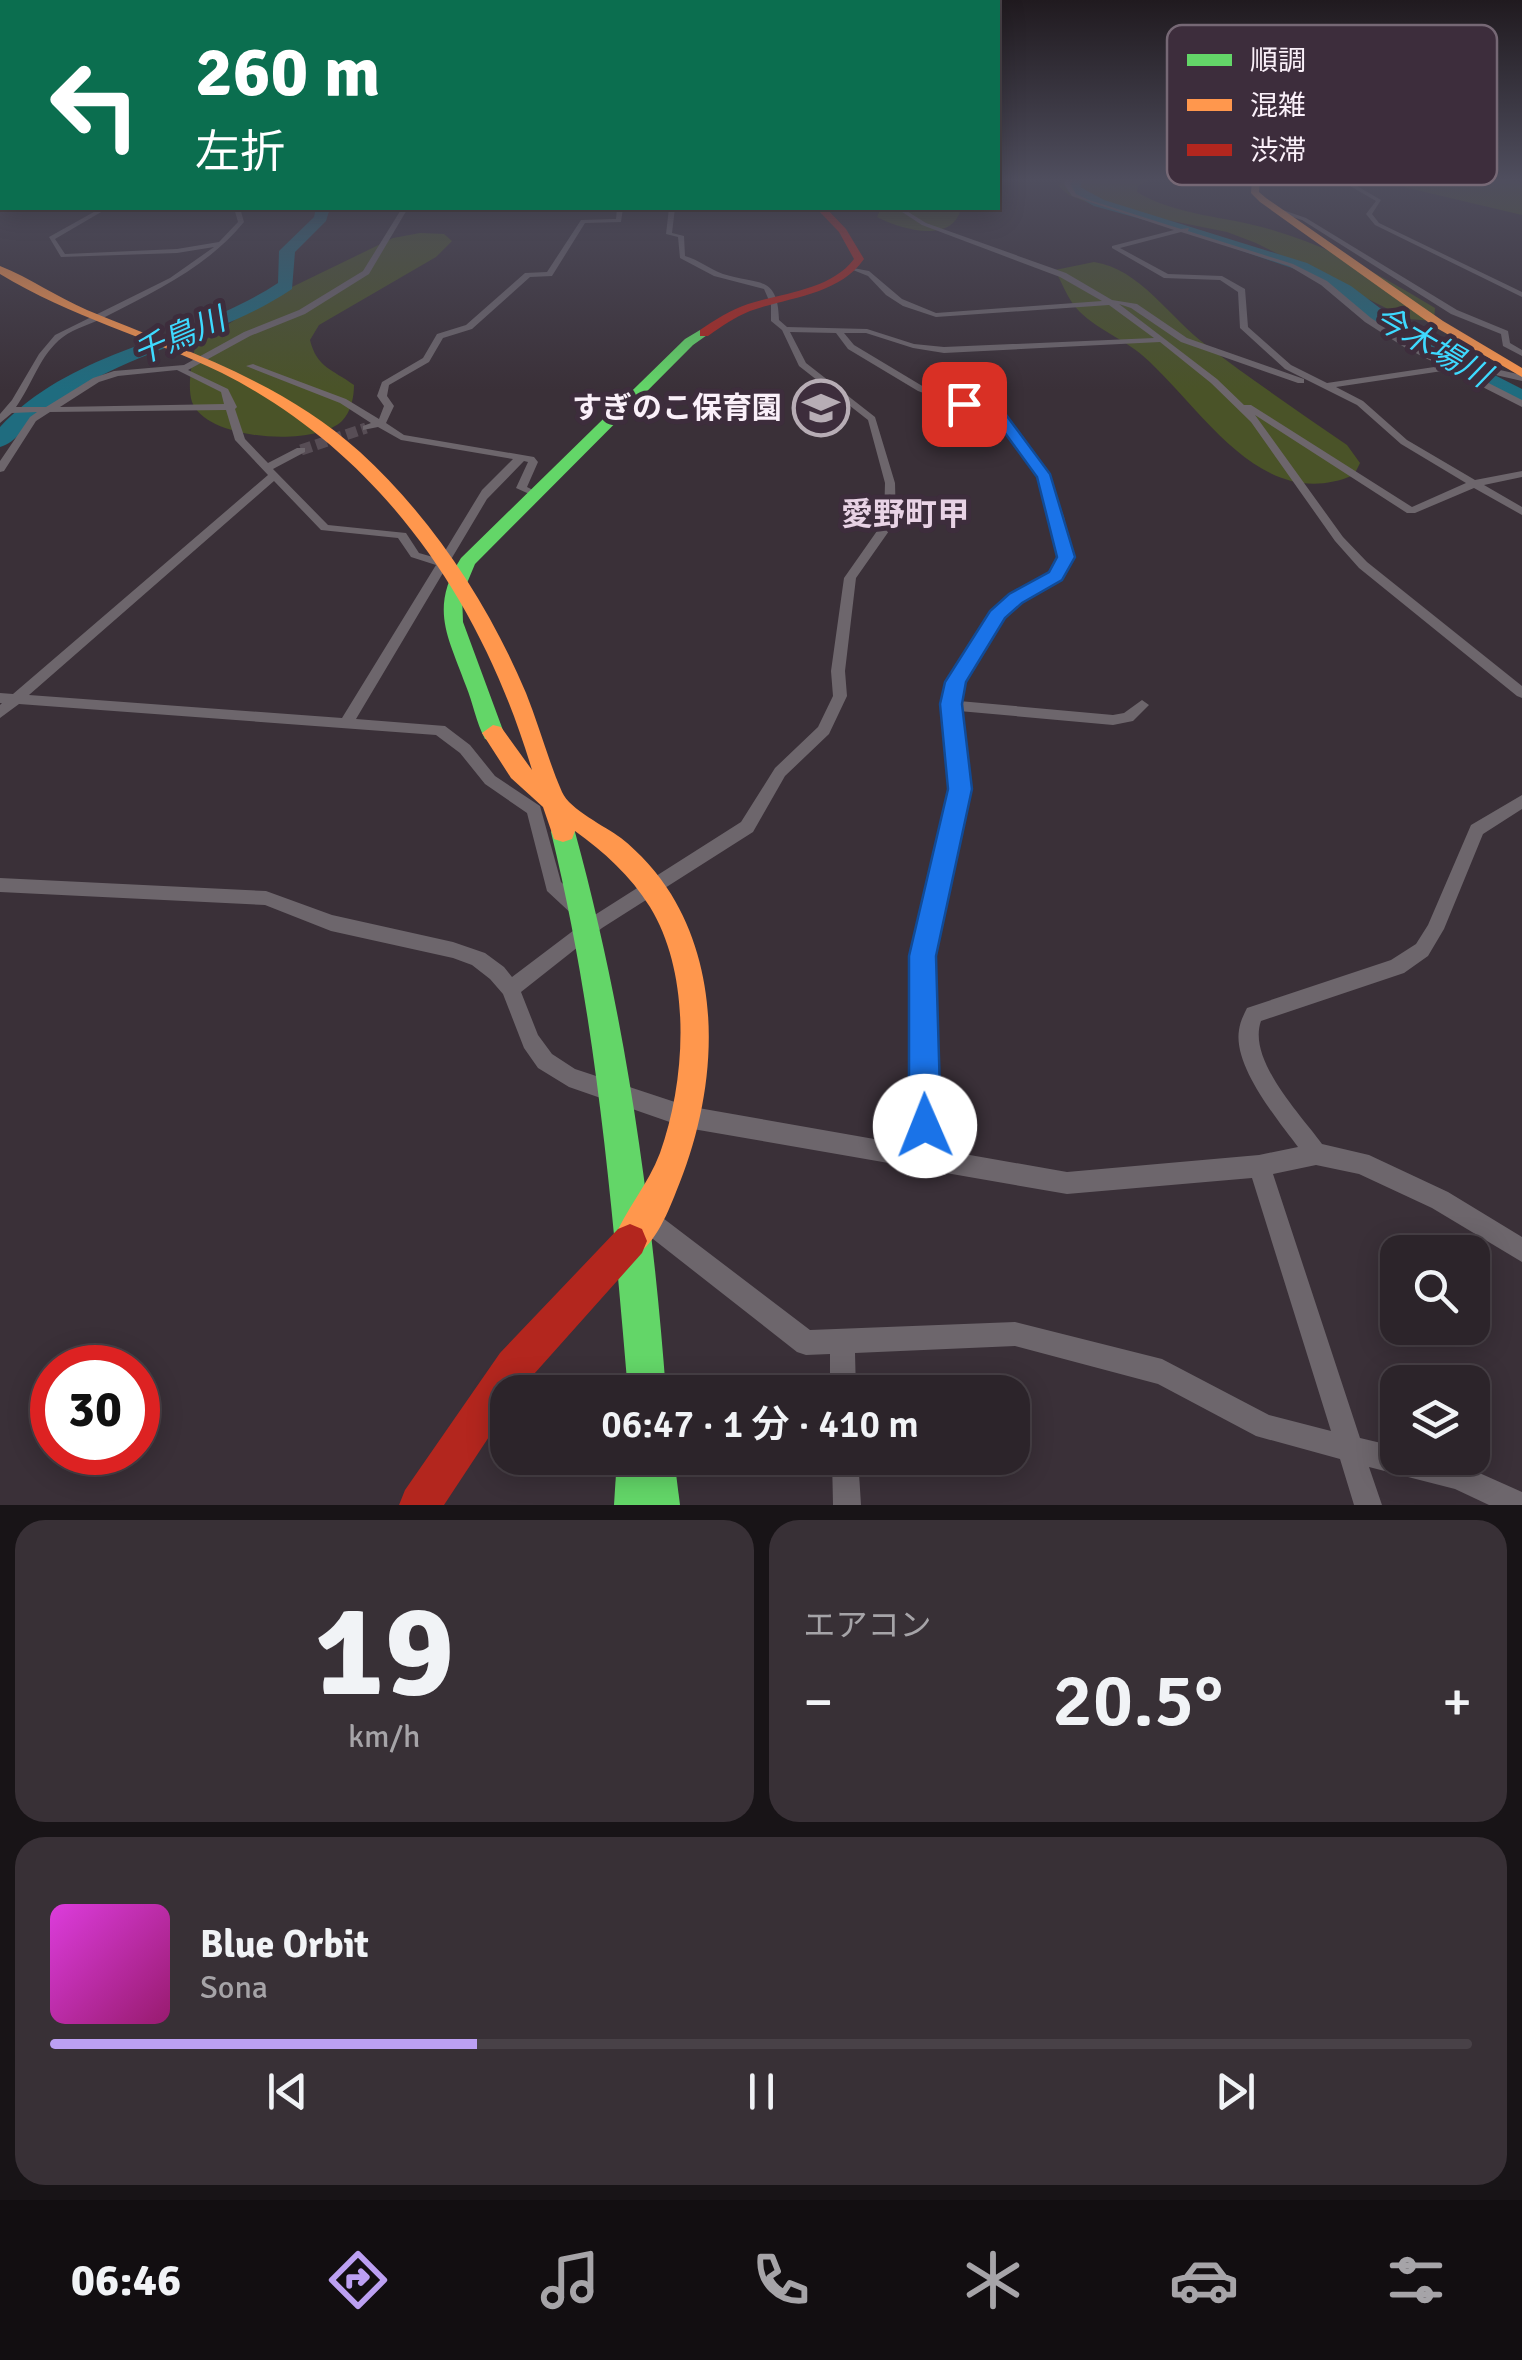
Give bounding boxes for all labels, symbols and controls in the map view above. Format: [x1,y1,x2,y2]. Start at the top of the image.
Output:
legend [1167,25,1497,185]
text: 260 m [195,29,380,115]
icon: left [30,40,160,170]
text: 順調 [1250,44,1306,78]
text: 混雑 [1250,89,1306,123]
text: 左折 [195,125,285,180]
text: 渋滞 [1250,134,1306,168]
water label: 今木場川 [1367,298,1500,397]
water label: 千鳥川 [127,299,234,373]
pin [922,362,1007,447]
icon: arrive [937,377,992,432]
school or university icon: すぎのこ保育園 [791,378,851,438]
place label: すぎのこ保育園 [572,390,782,427]
district label: 愛野町甲 [841,495,969,534]
position arrow [873,1074,977,1178]
map controls [1380,1235,1490,1475]
button: search [1380,1235,1490,1345]
speed limit sign: 30 [30,1345,160,1475]
button: layers [1380,1365,1490,1475]
text: 06:47 · 1 分 · 410 m [601,1401,919,1448]
text: 19 [314,1572,454,1732]
text: エアコン [804,1606,932,1645]
text: 20.5° [1052,1654,1223,1747]
text: − [804,1668,833,1736]
text: + [1442,1668,1472,1736]
text: km/h [348,1717,420,1756]
text: Blue Orbit [200,1921,369,1968]
text: Sona [200,1968,268,2007]
icon: previous [260,2064,315,2119]
icon: pause [734,2064,789,2119]
icon: next [1208,2064,1263,2119]
icon: directions [323,2245,393,2315]
icon: music [535,2245,605,2315]
icon: phone [746,2245,816,2315]
icon: climate [958,2245,1028,2315]
icon: car [1169,2245,1239,2315]
icon: filters [1381,2245,1451,2315]
text: 06:46 [71,2253,181,2308]

